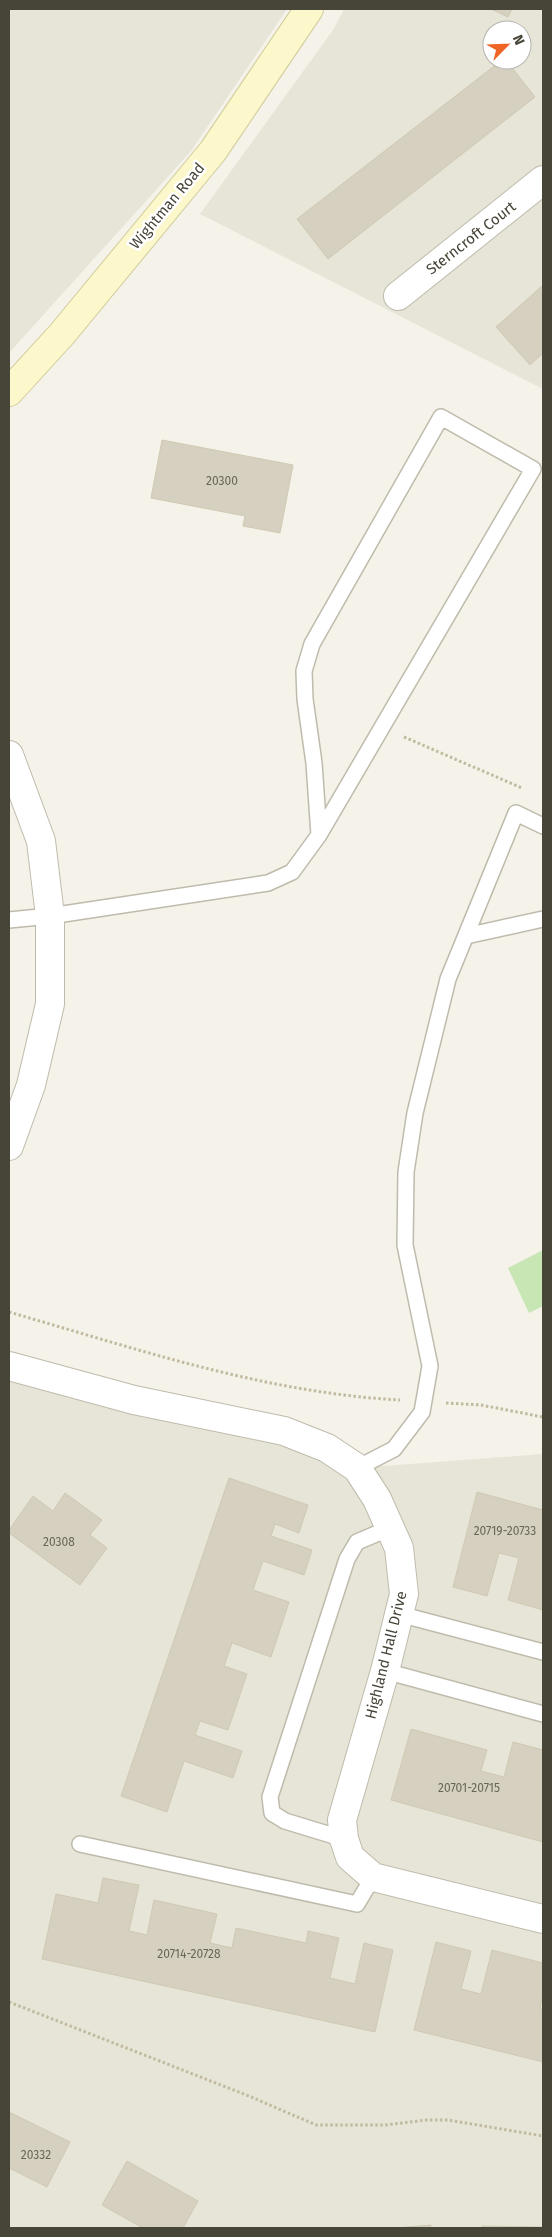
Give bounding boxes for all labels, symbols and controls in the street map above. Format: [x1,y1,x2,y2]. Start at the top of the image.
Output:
north arrow [482,20,532,70]
text: N [509,32,528,48]
street label: Wightman Road [126,159,208,253]
street label: Sterncroft Court [423,197,520,279]
house number: 20300 [206,474,238,488]
house number: 20719-20733 [474,1524,536,1538]
house number: 20308 [43,1535,75,1549]
street label: Highland Hall Drive [361,1589,411,1721]
house number: 20701-20715 [438,1781,500,1795]
house number: 20714-20728 [157,1947,221,1961]
house number: 20332 [21,2148,51,2162]

